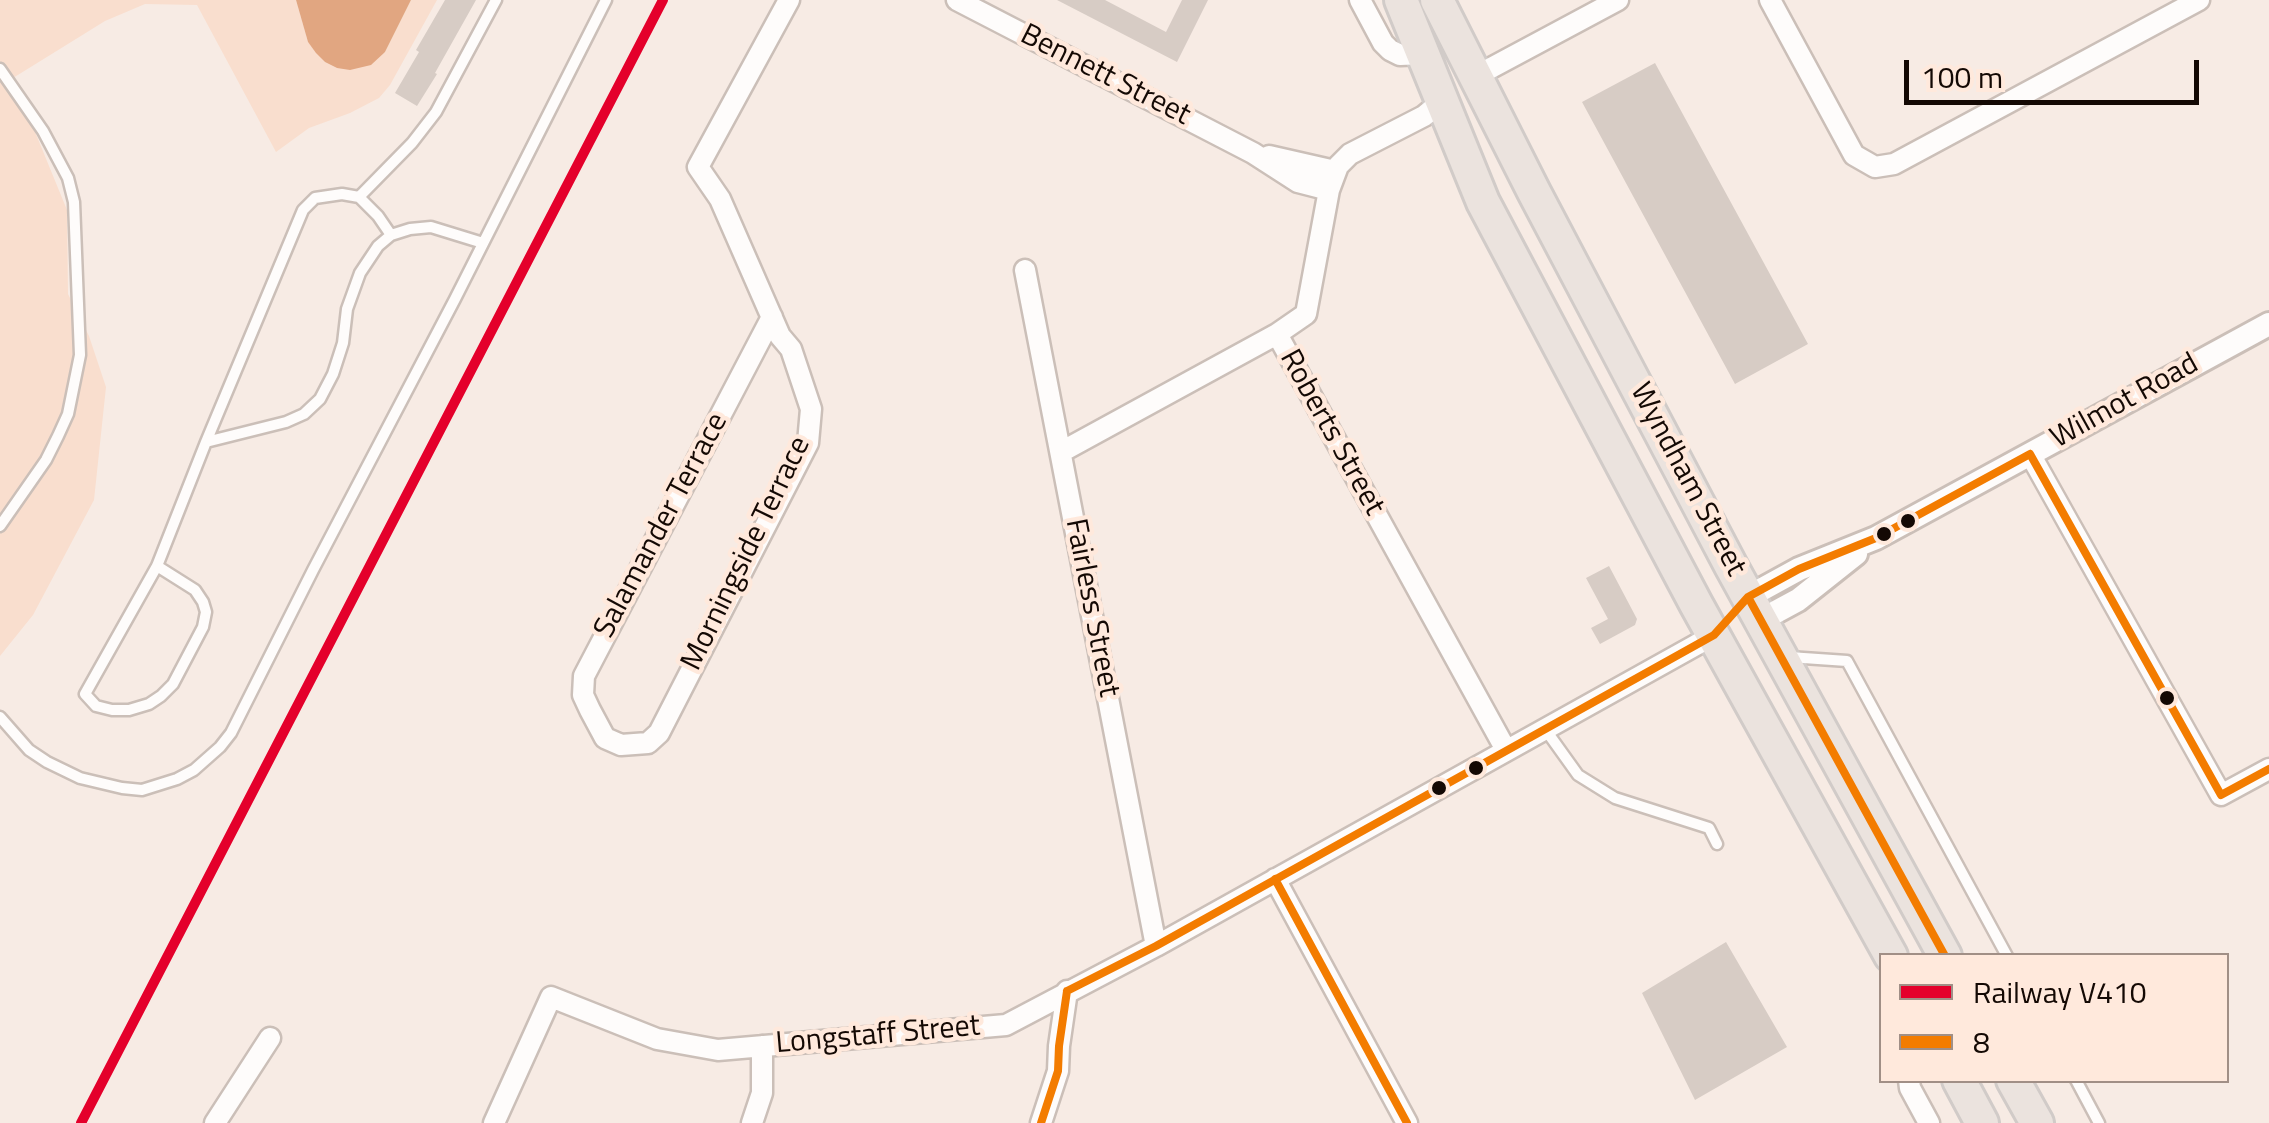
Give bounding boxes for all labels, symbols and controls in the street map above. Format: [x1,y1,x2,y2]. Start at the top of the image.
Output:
street label: Bennett Street [1014,18,1196,134]
scale bar [1909,40,2204,102]
text: 100 m [1921,54,2003,100]
street label: Roberts Street [1271,344,1391,522]
street label: Wilmot Road [2045,347,2205,457]
street label: Wyndham Street [1621,377,1753,583]
street label: Salamander Terrace [588,407,736,645]
street label: Morningside Terrace [675,431,819,677]
unlabelled marker [1898,511,1918,531]
street label: Fairless Street [1056,516,1126,700]
unlabelled marker [1874,524,1894,544]
unlabelled marker [2157,688,2177,708]
unlabelled marker [1466,758,1486,778]
unlabelled marker [1429,778,1449,798]
legend [1879,953,2229,1083]
text: Railway V410 [1973,969,2147,1015]
street label: Longstaff Street [774,1009,982,1063]
text: 8 [1973,1019,1990,1065]

